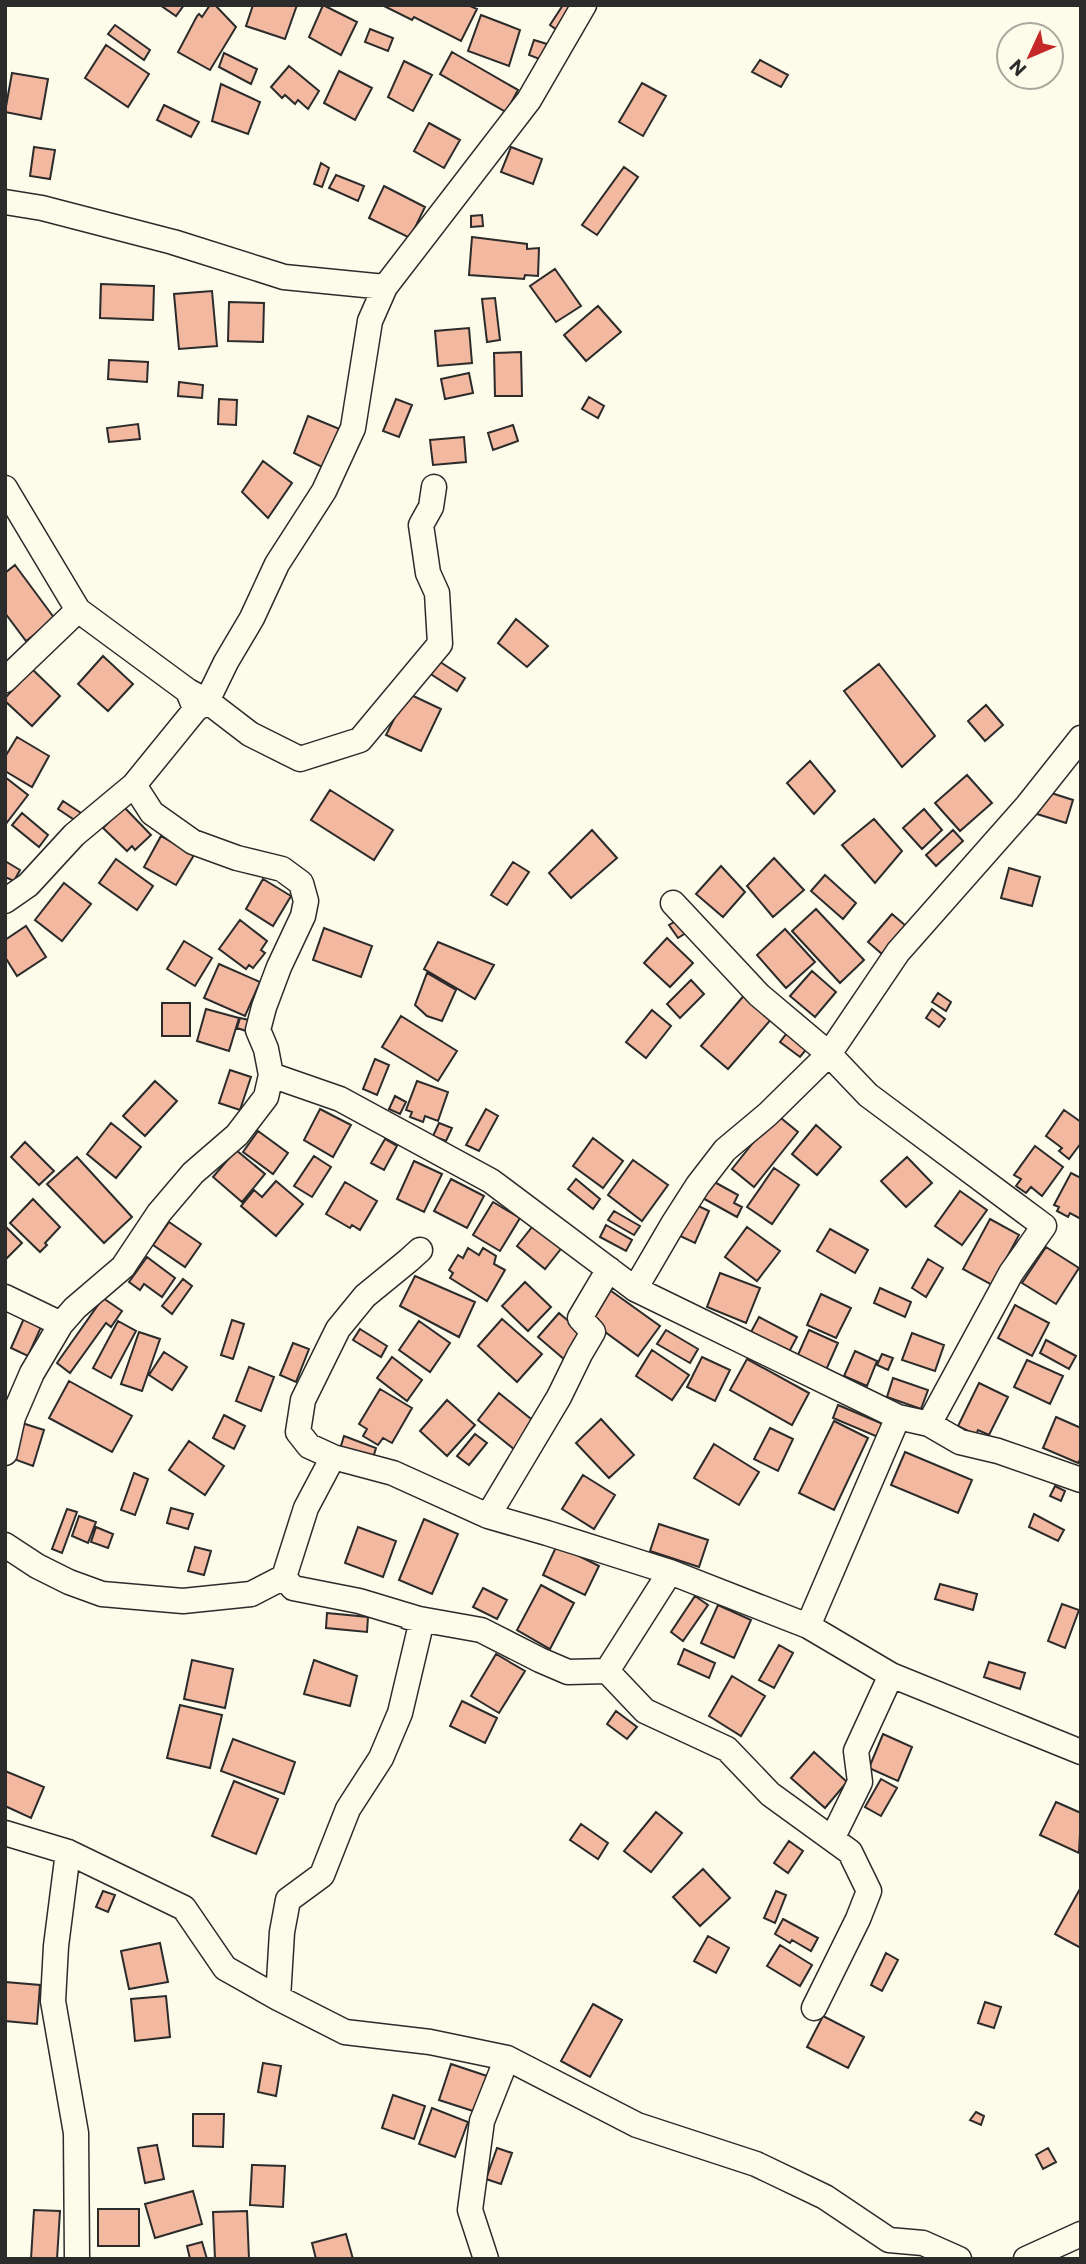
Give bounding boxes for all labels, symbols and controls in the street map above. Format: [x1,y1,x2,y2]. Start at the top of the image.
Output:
north arrow [995,21,1065,91]
text: N [1004,55,1031,81]

